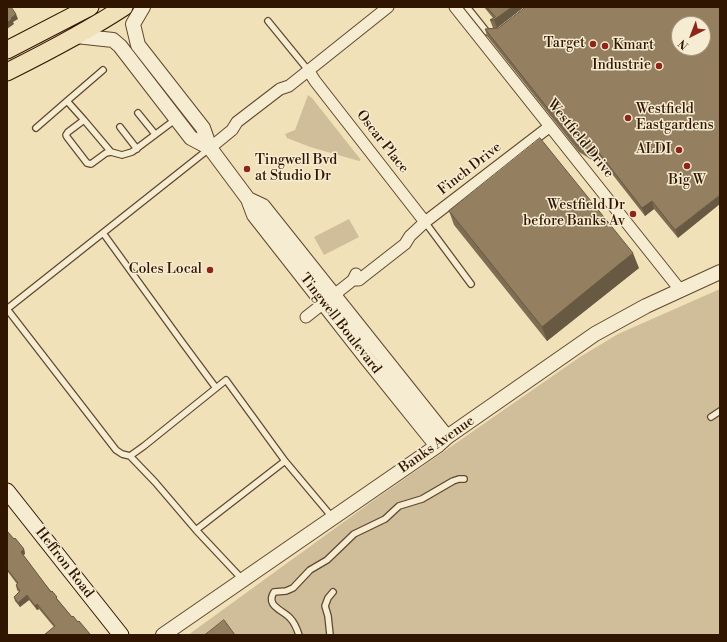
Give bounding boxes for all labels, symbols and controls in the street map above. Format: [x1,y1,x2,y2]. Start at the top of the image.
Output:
north arrow [671,16,711,56]
place label: Target [544,36,585,52]
text: N [676,36,692,52]
place label: Kmart [613,38,654,54]
marker: Target [588,39,598,49]
marker: Kmart [600,41,610,51]
place label: Industrie [592,58,651,74]
marker: Industrie [654,61,664,71]
street label: Westfield Drive [543,96,617,182]
place label: Westfield Eastgardens [636,102,714,134]
street label: Oscar Place [352,107,412,177]
marker: Westfield Eastgardens [623,113,633,123]
street label: Finch Drive [435,139,505,199]
place label: ALDI [636,142,671,158]
marker: ALDI [674,145,684,155]
place label: Tingwell Bvd at Studio Dr [255,153,337,186]
marker: Big W [682,161,692,171]
marker: Tingwell Bvd at Studio Dr [242,164,252,174]
place label: Big W [668,173,706,189]
place label: Westfield Dr before Banks Av [523,198,625,230]
marker: Westfield Dr before Banks Av [628,209,638,219]
place label: Coles Local [129,262,202,278]
marker: Coles Local [205,265,215,275]
street label: Tingwell Boulevard [296,271,384,377]
street label: Banks Avenue [396,413,478,477]
street label: Heffron Road [31,524,97,602]

